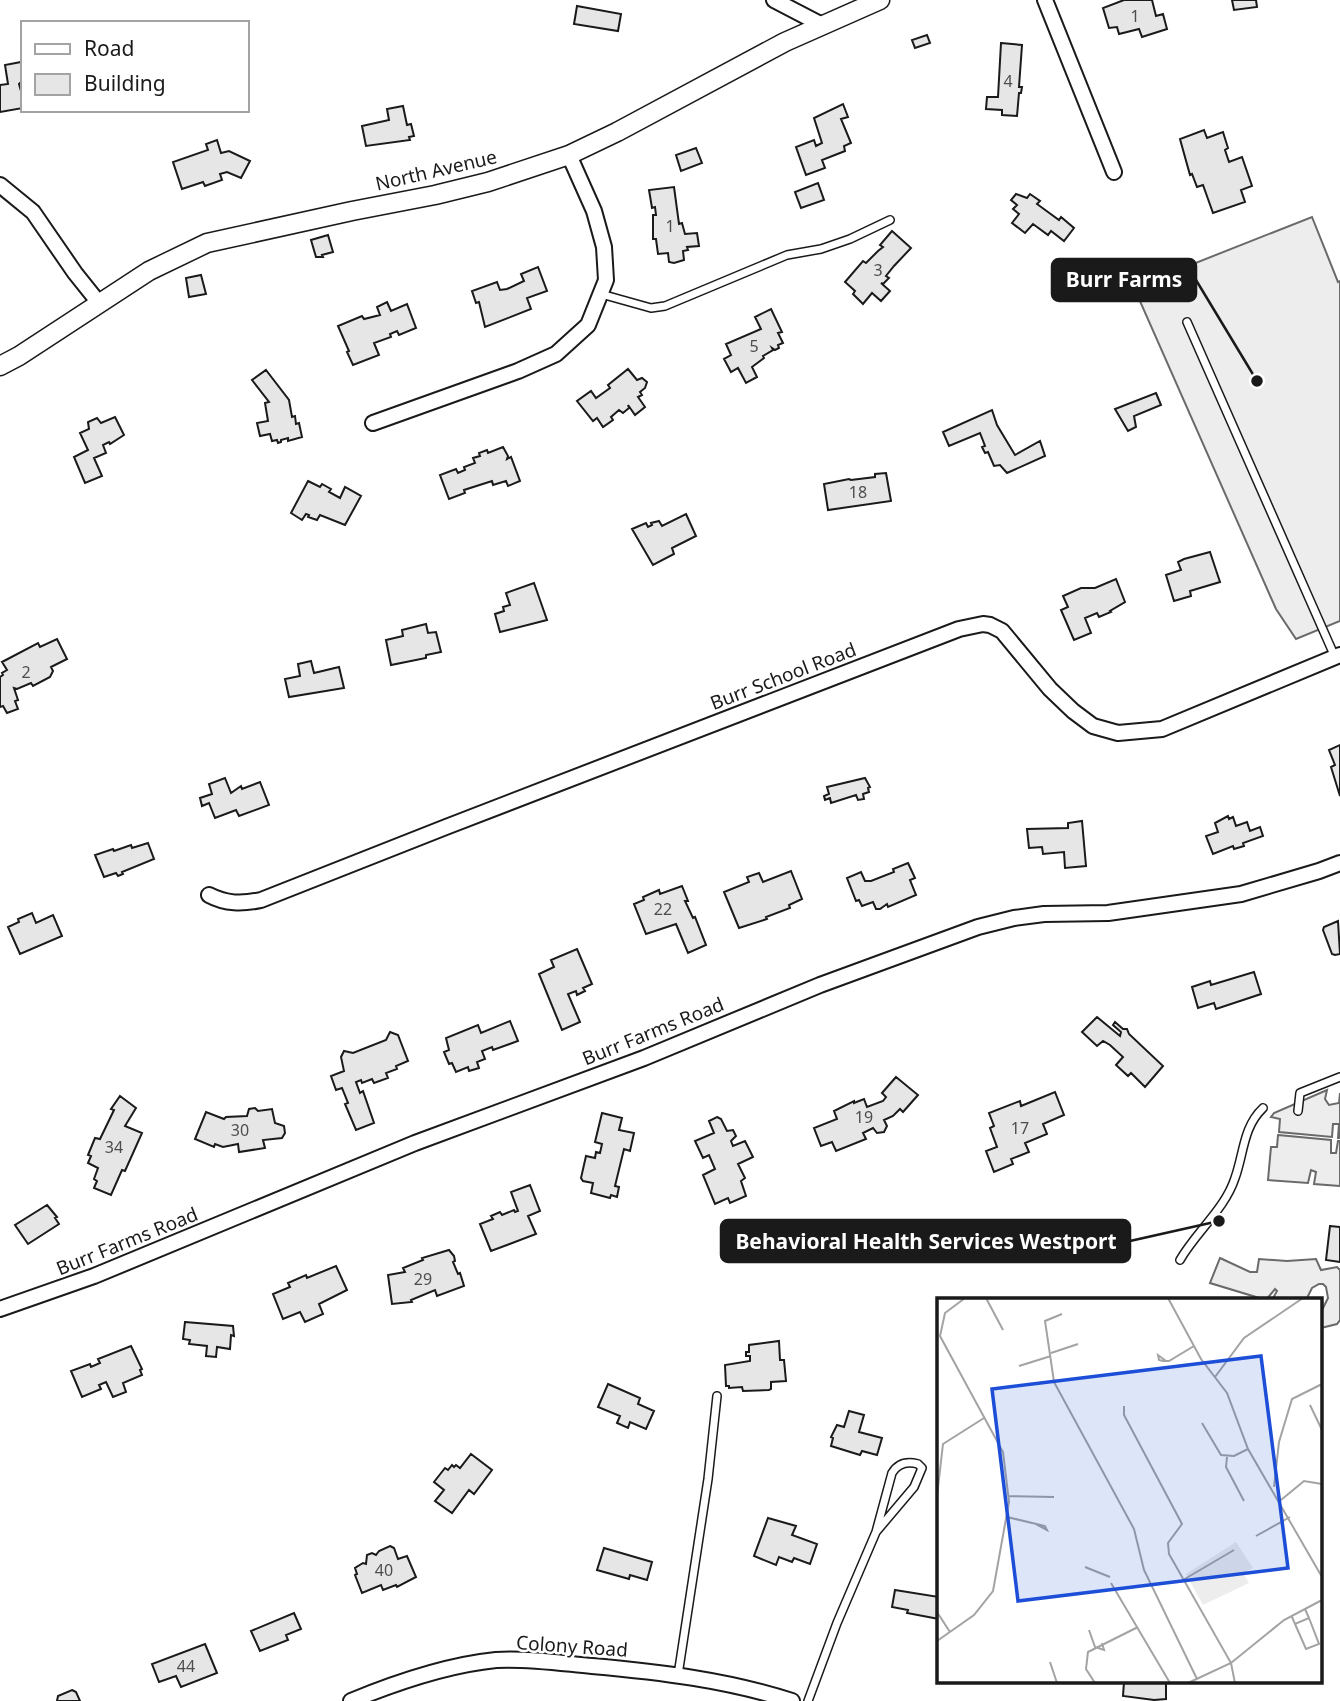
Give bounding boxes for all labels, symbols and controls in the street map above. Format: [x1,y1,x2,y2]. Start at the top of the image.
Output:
house number: 1 [1130,5,1140,27]
legend [21,21,248,112]
text: Road [84,34,134,62]
text: Building [84,69,166,97]
house number: 4 [1003,70,1013,92]
street label: North Avenue [373,143,499,197]
house number: 1 [665,215,675,237]
house number: 3 [873,259,883,281]
callout: Burr Farms [1052,259,1196,301]
text: Burr Farms [1066,265,1182,293]
house number: 5 [749,335,759,357]
house number: 18 [849,481,867,503]
street label: Burr School Road [706,636,860,716]
house number: 2 [21,661,31,683]
house number: 22 [654,898,672,920]
street label: Burr Farms Road [578,991,728,1071]
house number: 19 [855,1106,873,1128]
house number: 17 [1011,1117,1029,1139]
house number: 30 [231,1119,249,1141]
house number: 34 [105,1136,123,1158]
street label: Burr Farms Road [52,1201,202,1281]
callout: Behavioral Health Services Westport [721,1220,1130,1262]
text: Behavioral Health Services Westport [735,1227,1117,1255]
house number: 29 [414,1268,432,1290]
inset map [937,1298,1322,1684]
house number: 40 [375,1559,393,1581]
street label: Colony Road [515,1629,629,1663]
house number: 44 [177,1655,195,1677]

